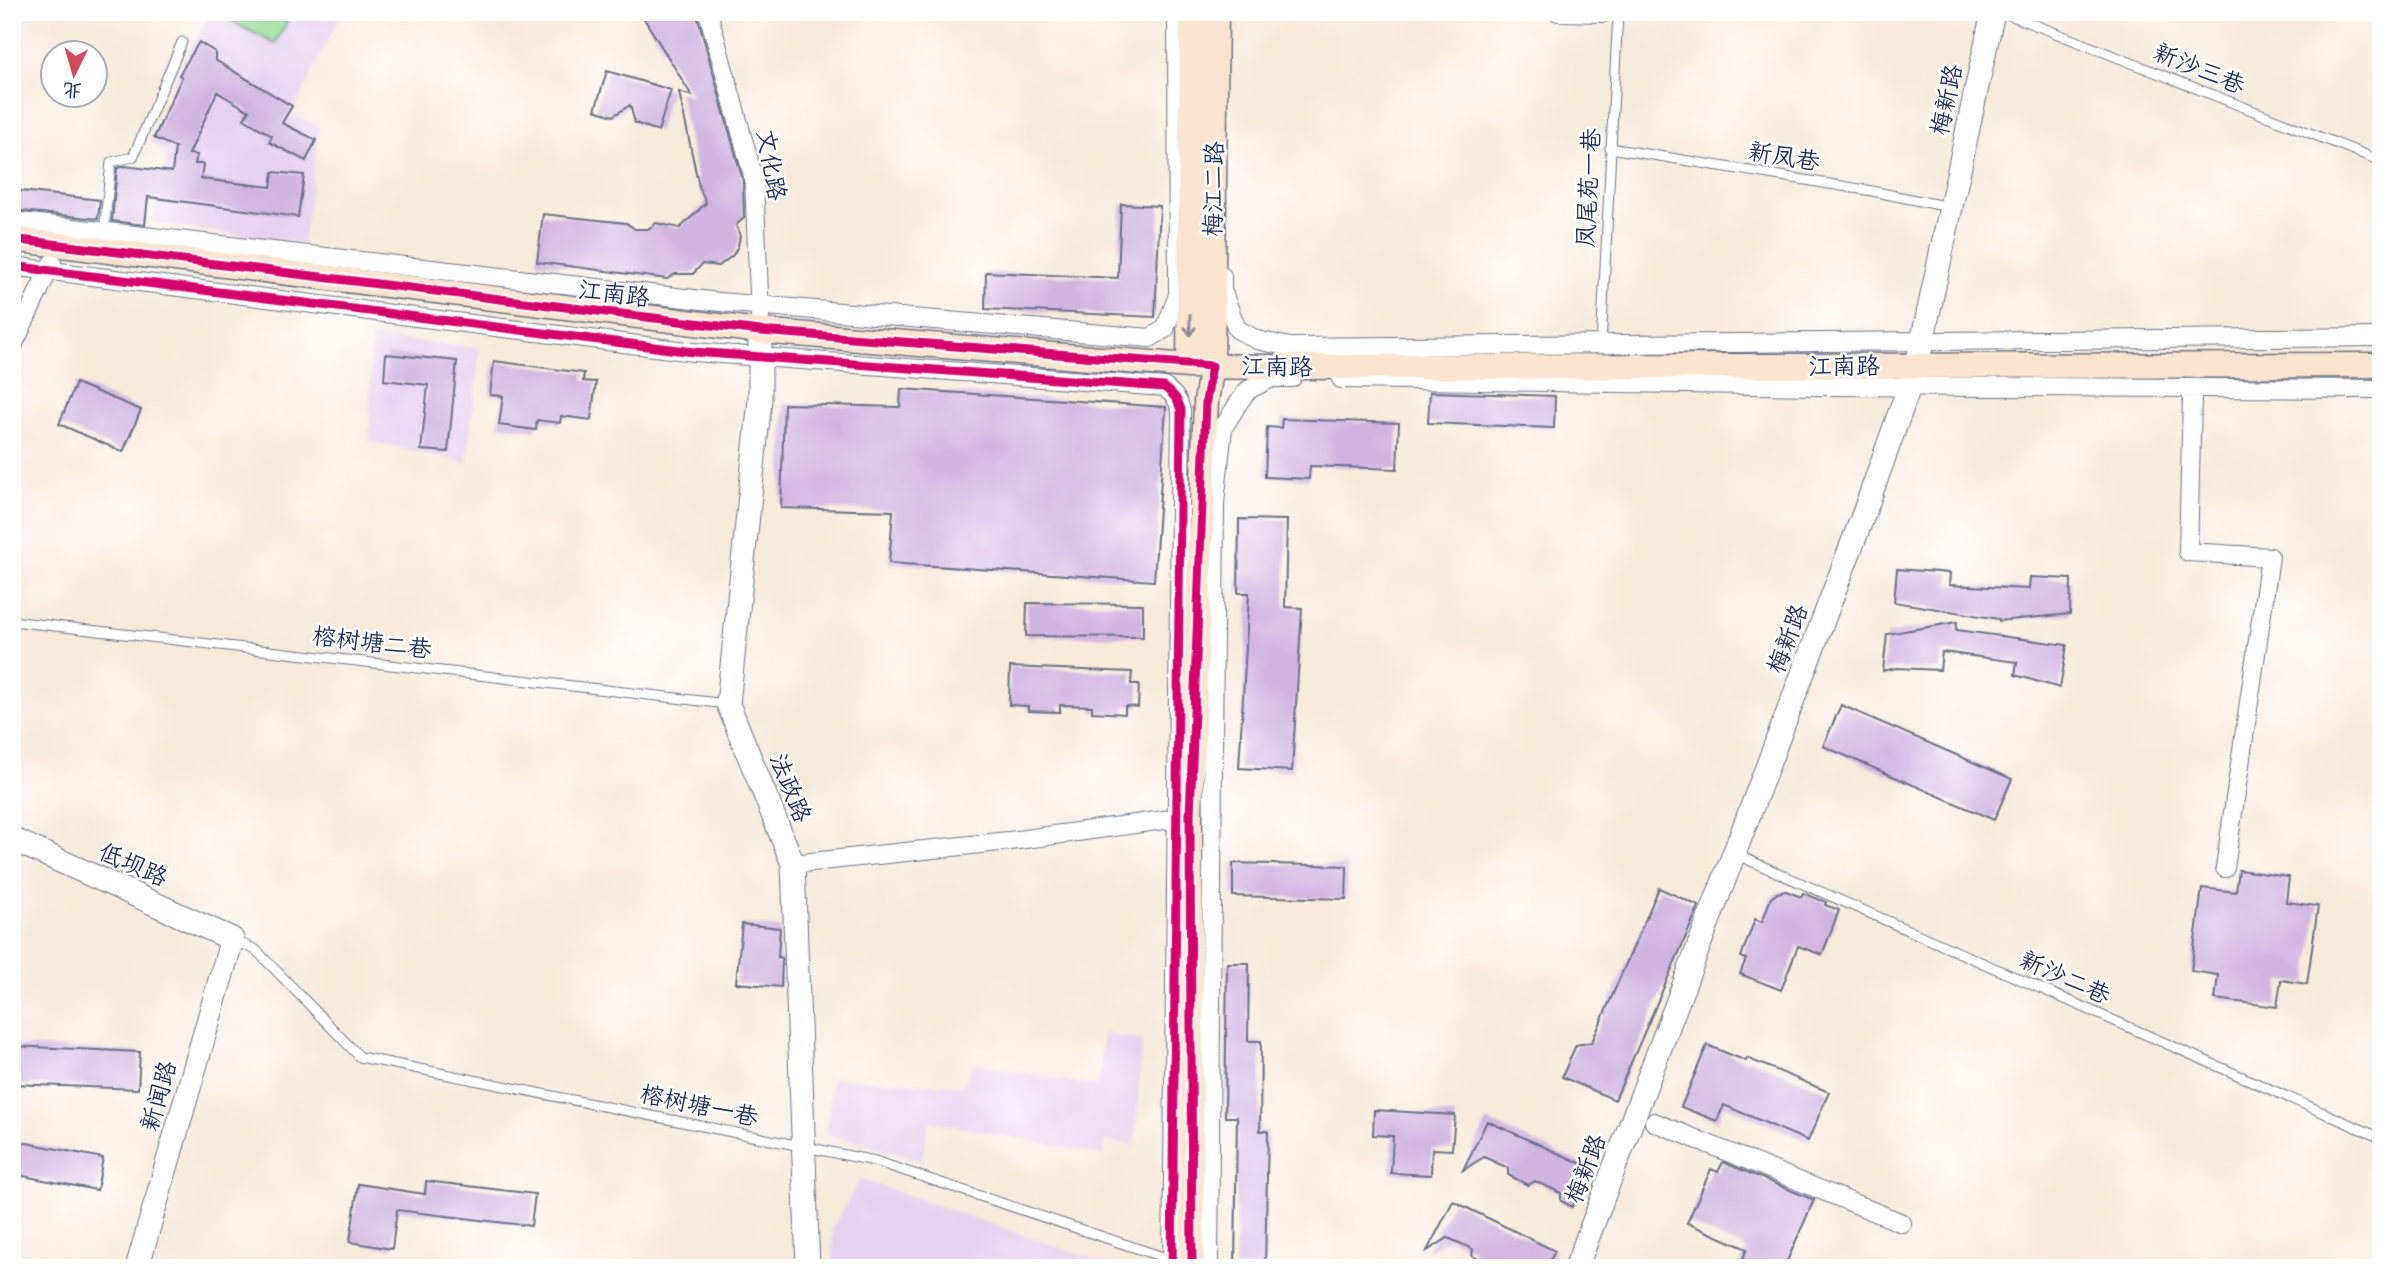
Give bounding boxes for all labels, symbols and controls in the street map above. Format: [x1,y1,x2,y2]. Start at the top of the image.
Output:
north arrow [38,38,108,108]
street label: 新沙三巷 [2149,38,2249,100]
street label: 梅新路 [1925,62,1969,138]
text: 北 [62,77,83,103]
street label: 文化路 [750,127,792,203]
street label: 凤尾苑一巷 [1571,127,1607,249]
street label: 新凤巷 [1746,137,1822,177]
street label: 梅江二路 [1199,141,1229,237]
street label: 江南路 [577,275,651,313]
one-way arrow [1183,314,1197,337]
street label: 江南路 [1241,352,1313,382]
street label: 江南路 [1808,352,1880,381]
street label: 梅新路 [1762,600,1814,678]
street label: 榕树塘二巷 [311,621,433,665]
street label: 法政路 [763,749,817,827]
street label: 低坝路 [94,837,172,893]
street label: 新沙二巷 [2015,945,2115,1011]
street label: 新闻路 [135,1057,183,1135]
street label: 榕树塘一巷 [637,1079,761,1133]
street label: 梅新路 [1560,1130,1612,1208]

